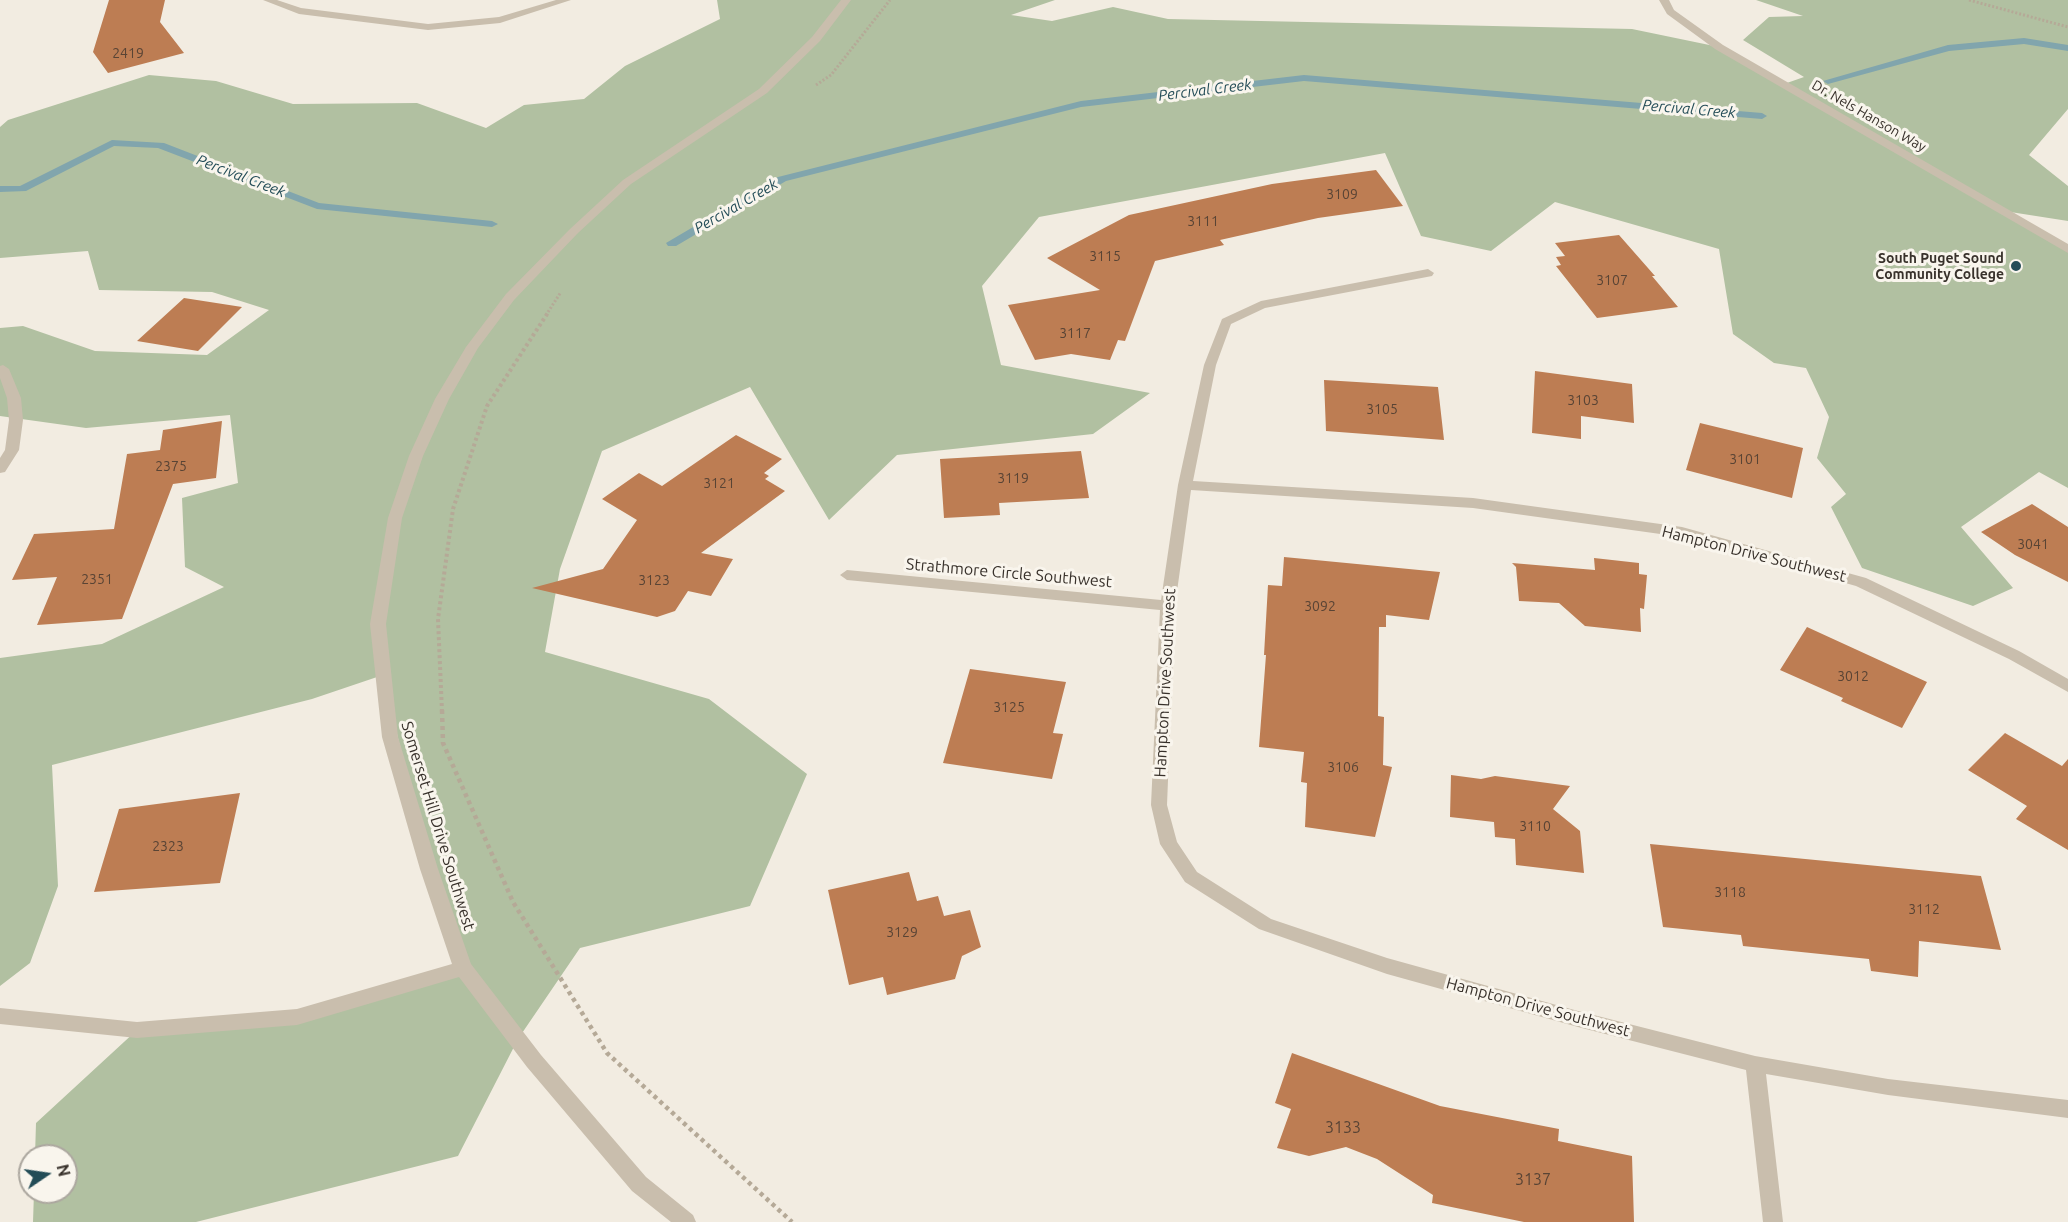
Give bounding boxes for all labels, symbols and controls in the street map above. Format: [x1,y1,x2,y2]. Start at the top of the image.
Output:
house number: 2419 [112,45,144,61]
water label: Percival Creek [1157,75,1253,105]
street label: Dr. Nels Hanson Way [1809,77,1929,155]
water label: Percival Creek [1642,96,1736,122]
water label: Percival Creek [194,151,288,201]
water label: Percival Creek [691,175,781,237]
house number: 3109 [1326,186,1358,202]
house number: 3111 [1187,213,1219,229]
house number: 3115 [1089,248,1121,264]
place label: South Puget Sound Community College [1875,250,2004,282]
marker: South Puget Sound Community College [2009,259,2023,273]
house number: 3107 [1596,272,1628,288]
house number: 3117 [1059,325,1091,341]
house number: 3103 [1567,392,1599,408]
house number: 3105 [1366,401,1398,417]
house number: 3101 [1729,451,1761,467]
house number: 2375 [155,458,187,474]
house number: 3119 [997,470,1029,486]
house number: 3121 [703,475,735,491]
street label: Hampton Drive Southwest [1660,522,1848,586]
house number: 3041 [2017,536,2049,552]
street label: Strathmore Circle Southwest [905,554,1113,592]
house number: 2351 [81,571,113,587]
house number: 3123 [638,572,670,588]
street label: Hampton Drive Southwest [1150,588,1180,778]
house number: 3092 [1304,598,1336,614]
house number: 3012 [1837,668,1869,684]
house number: 3125 [993,699,1025,715]
street label: Somerset Hill Drive Southwest [397,719,479,933]
house number: 3106 [1327,759,1359,775]
house number: 3110 [1519,818,1551,834]
house number: 2323 [152,838,184,854]
house number: 3118 [1714,884,1746,900]
house number: 3112 [1908,901,1940,917]
house number: 3129 [886,924,918,940]
street label: Hampton Drive Southwest [1444,973,1632,1041]
house number: 3133 [1325,1118,1361,1138]
north arrow [18,1144,78,1204]
text: N [53,1163,74,1178]
house number: 3137 [1515,1170,1551,1190]

